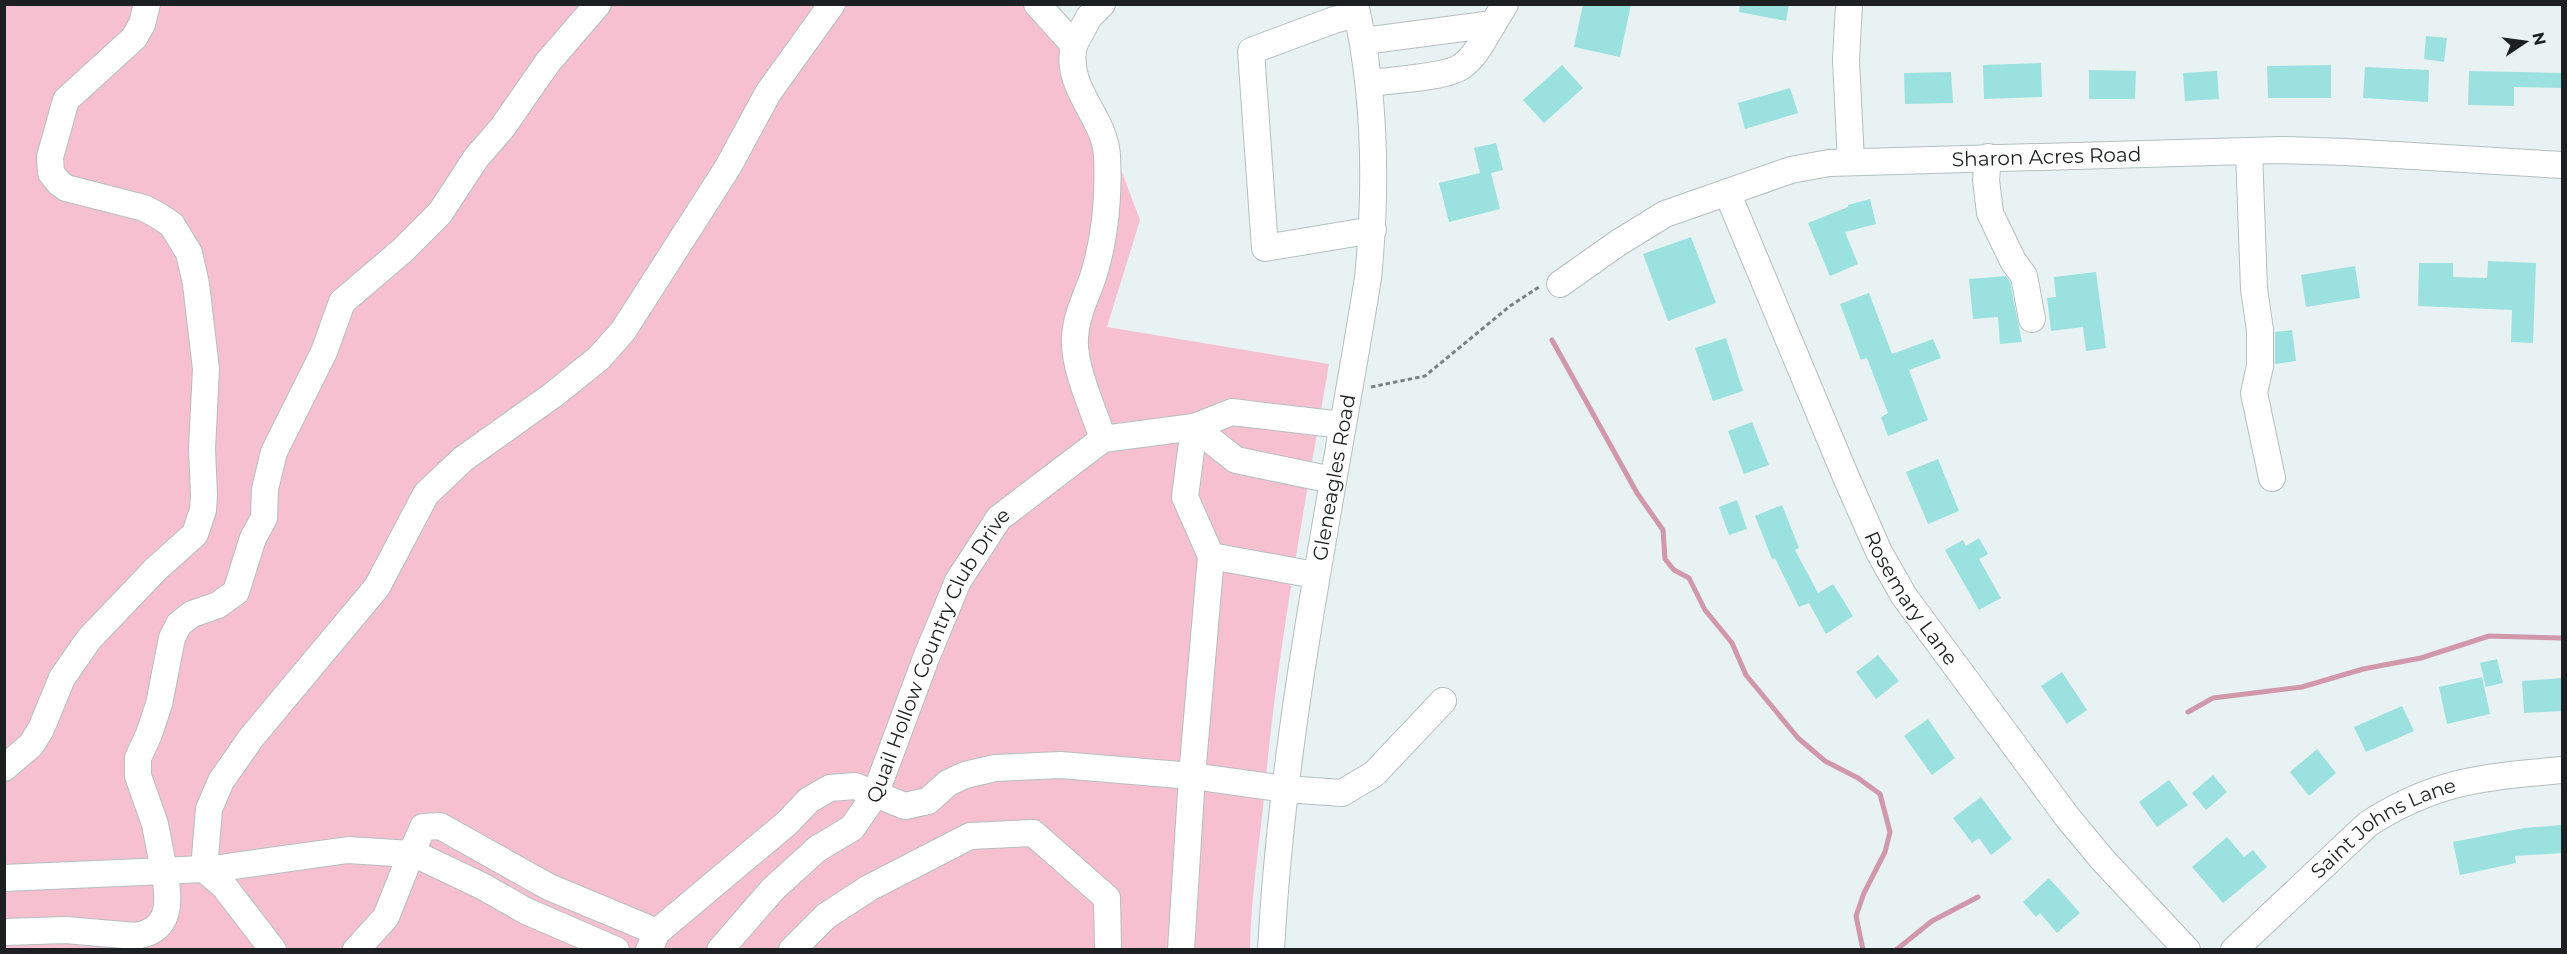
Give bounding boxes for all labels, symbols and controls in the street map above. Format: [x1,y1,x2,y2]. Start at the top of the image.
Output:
north arrow [2495,12,2555,72]
text: N [2528,30,2550,47]
street label: Sharon Acres Road [1952,142,2142,171]
street label: Gleneagles Road [1307,392,1360,563]
street label: Quail Hollow Country Club Drive [861,502,1014,806]
street label: Rosemary Lane [1859,528,1963,670]
street label: Saint Johns Lane [2306,773,2459,883]

